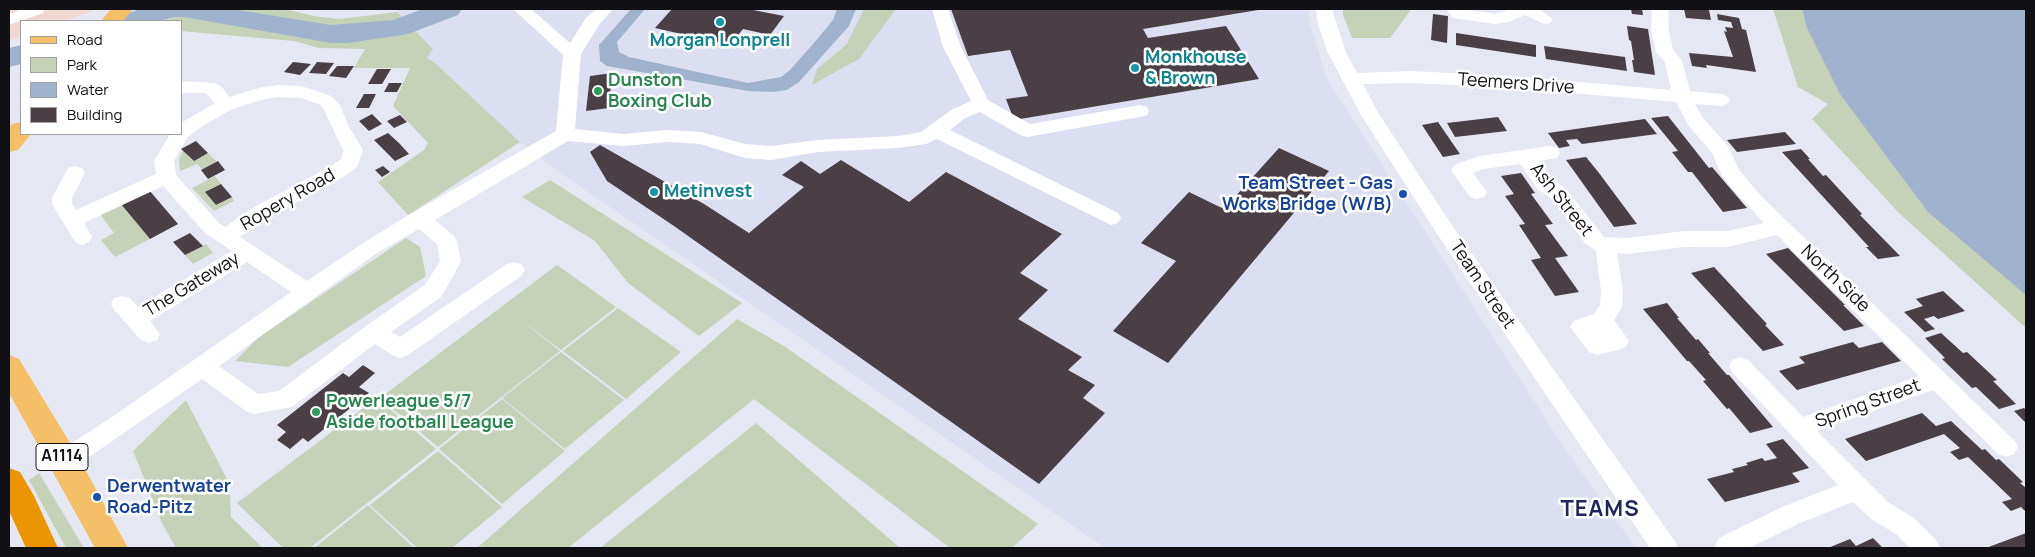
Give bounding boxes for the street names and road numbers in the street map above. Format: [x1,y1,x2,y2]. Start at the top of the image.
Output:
street label: Teemers Drive [1457,69,1575,99]
street label: Ash Street [1525,159,1597,241]
street label: Ropery Road [237,164,339,236]
street label: Team Street [1445,237,1519,333]
street label: North Side [1796,241,1874,317]
street label: The Gateway [140,248,244,322]
street label: Spring Street [1813,375,1923,433]
road number: A1114 [36,444,88,471]

